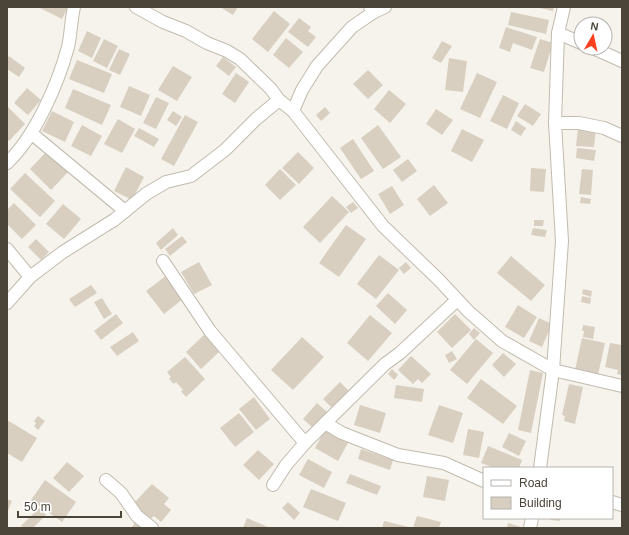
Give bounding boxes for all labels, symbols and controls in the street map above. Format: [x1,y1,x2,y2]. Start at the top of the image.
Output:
north arrow [573,16,613,56]
text: N [590,20,599,33]
legend [483,467,613,519]
text: Road [519,476,548,490]
scale bar [18,493,121,519]
text: Building [519,496,562,510]
text: 50 m [24,500,51,514]

